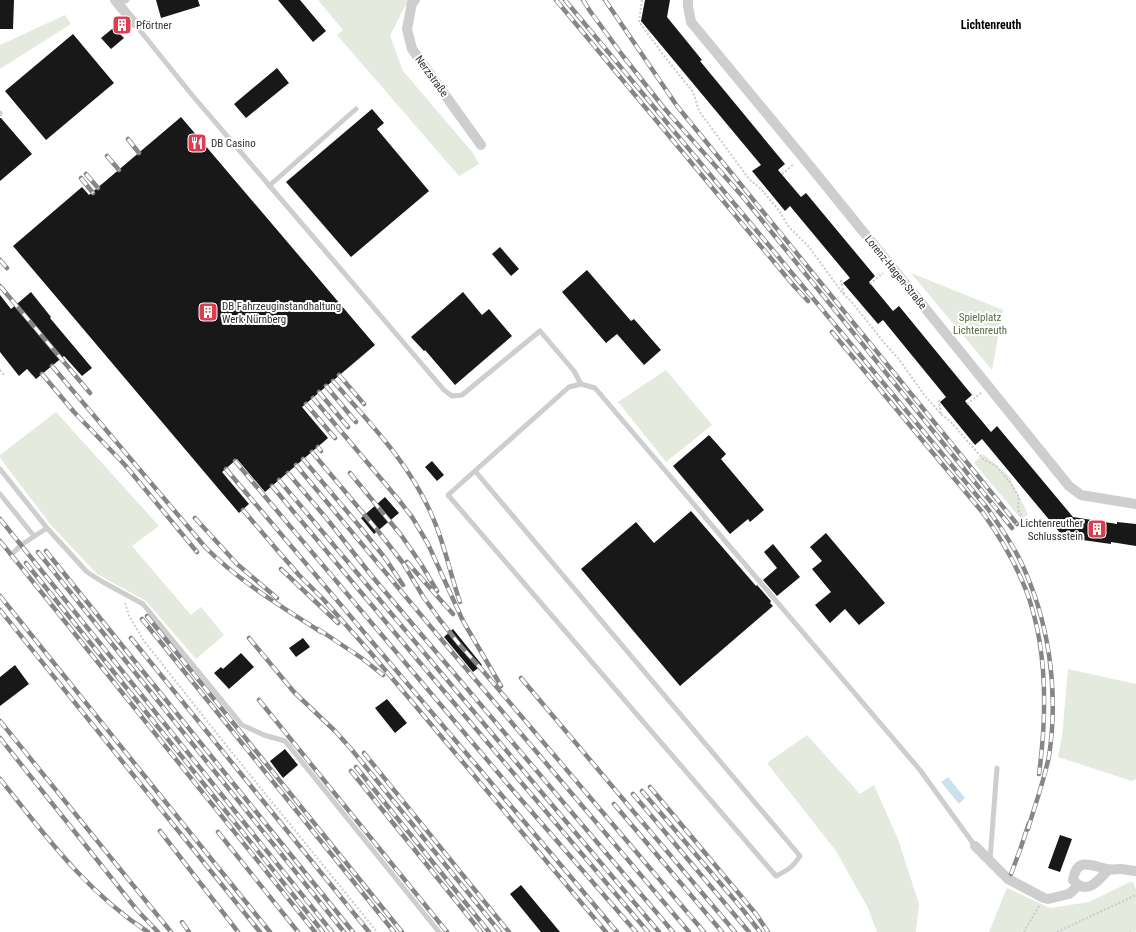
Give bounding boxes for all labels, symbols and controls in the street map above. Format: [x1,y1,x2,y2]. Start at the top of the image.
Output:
building icon: Pförtner [111,14,133,36]
district label: Lichtenreuth [961,18,1021,32]
place label: Pförtner [136,19,172,32]
street label: Nerzstraße [412,53,451,99]
restaurant icon: DB Casino [186,132,208,154]
place label: DB Casino [211,137,256,150]
street label: Lorenz-Hagen-Straße [862,233,929,312]
place label: DB Fahrzeuginstandhaltung Werk Nürnberg [222,300,341,326]
building icon: DB Fahrzeuginstandhaltung Werk Nürnberg [197,301,219,323]
park label: Spielplatz Lichtenreuth [953,311,1007,337]
place label: Lichtenreuther Schlussstein [1020,517,1084,543]
building icon: Lichtenreuther Schlussstein [1086,518,1108,540]

